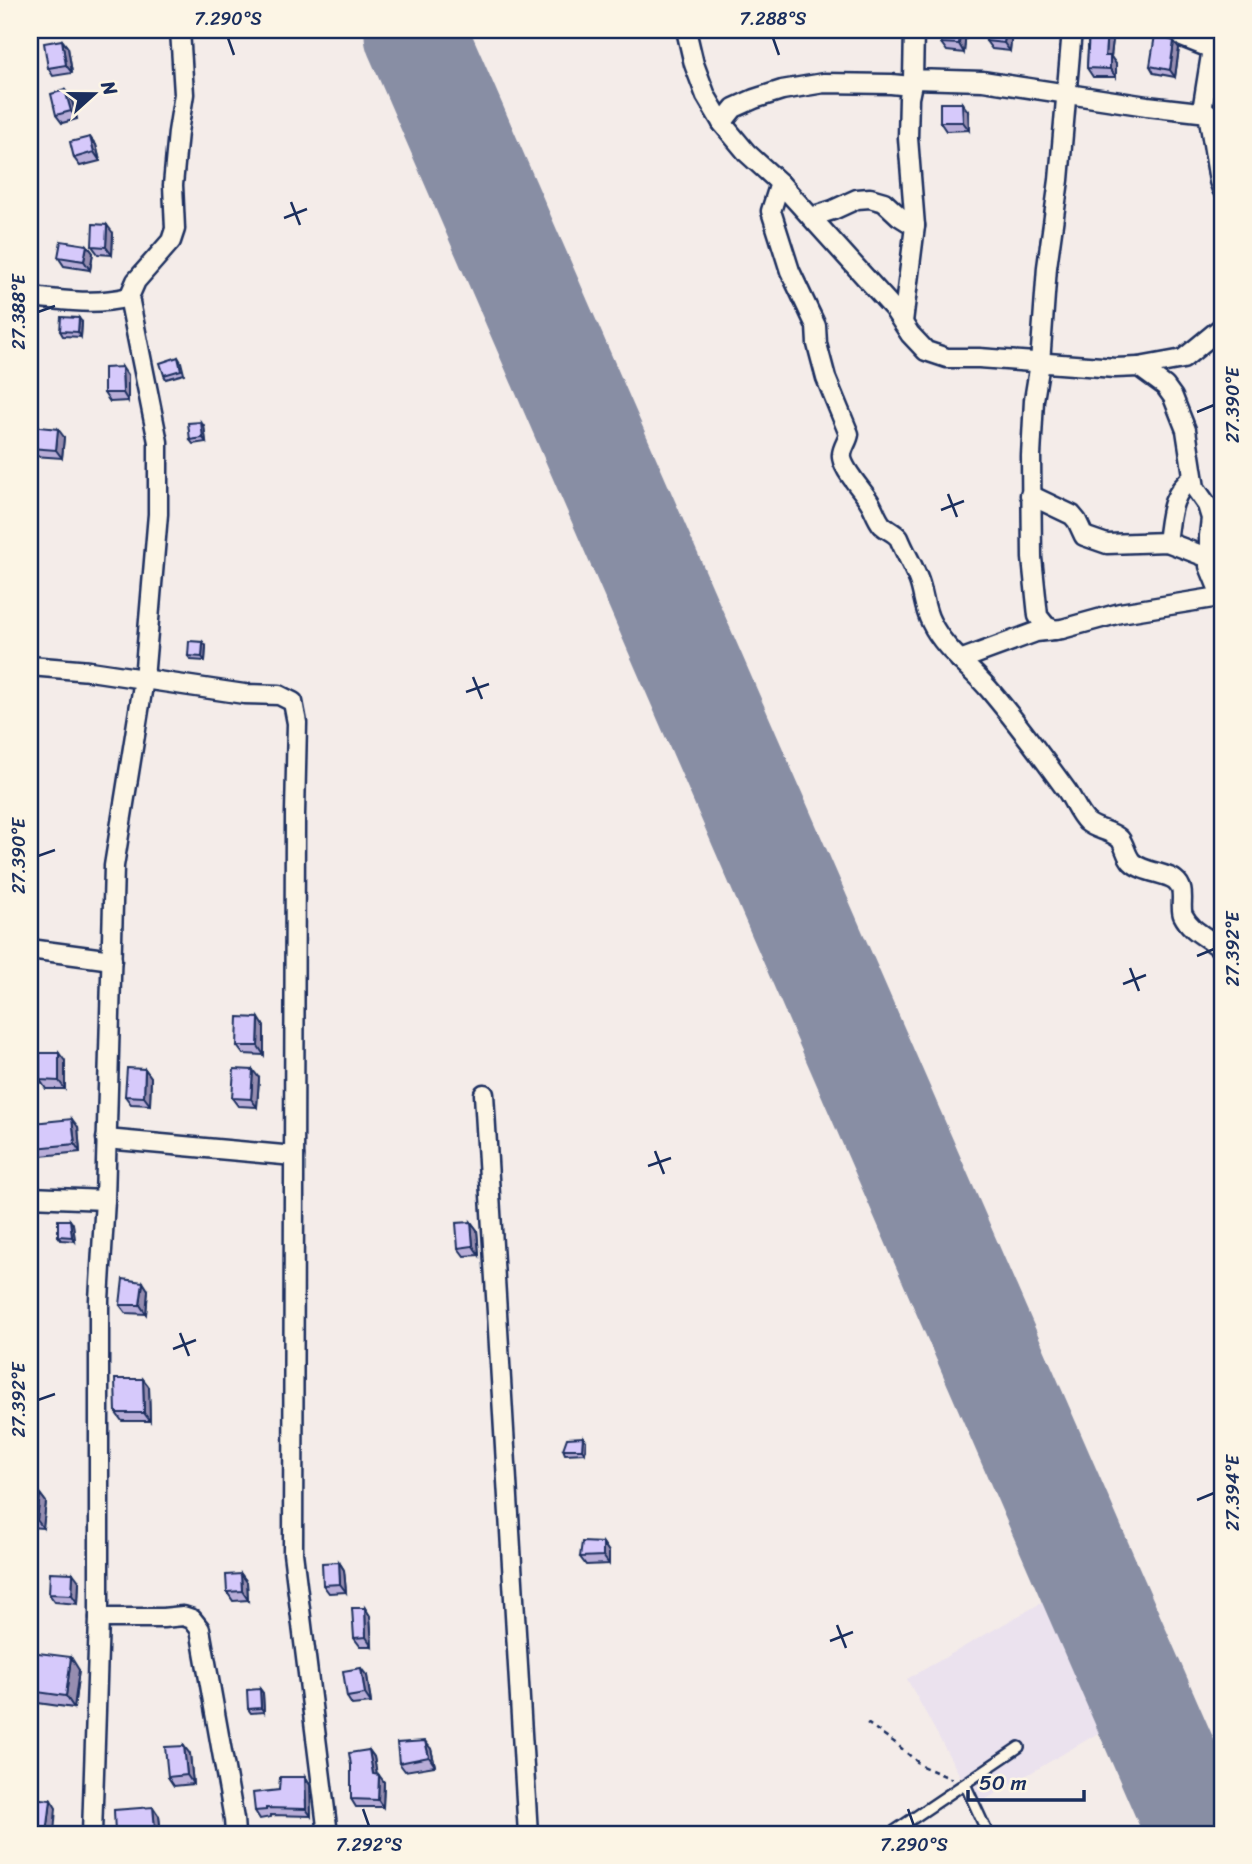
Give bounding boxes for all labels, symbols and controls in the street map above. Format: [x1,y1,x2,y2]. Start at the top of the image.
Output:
text: 7.290°S [194,3,262,35]
text: 7.288°S [740,3,806,35]
north arrow [60,60,130,130]
text: N [91,75,127,101]
text: 27.388°E [3,273,35,350]
text: 27.390°E [1217,366,1249,443]
text: 27.390°E [3,817,35,894]
text: 27.392°E [1217,910,1249,987]
text: 27.392°E [3,1361,35,1438]
text: 27.394°E [1217,1454,1249,1531]
scale bar [968,1759,1084,1803]
text: 50 m [979,1764,1027,1802]
text: 7.292°S [336,1829,402,1861]
text: 7.290°S [880,1829,948,1861]

